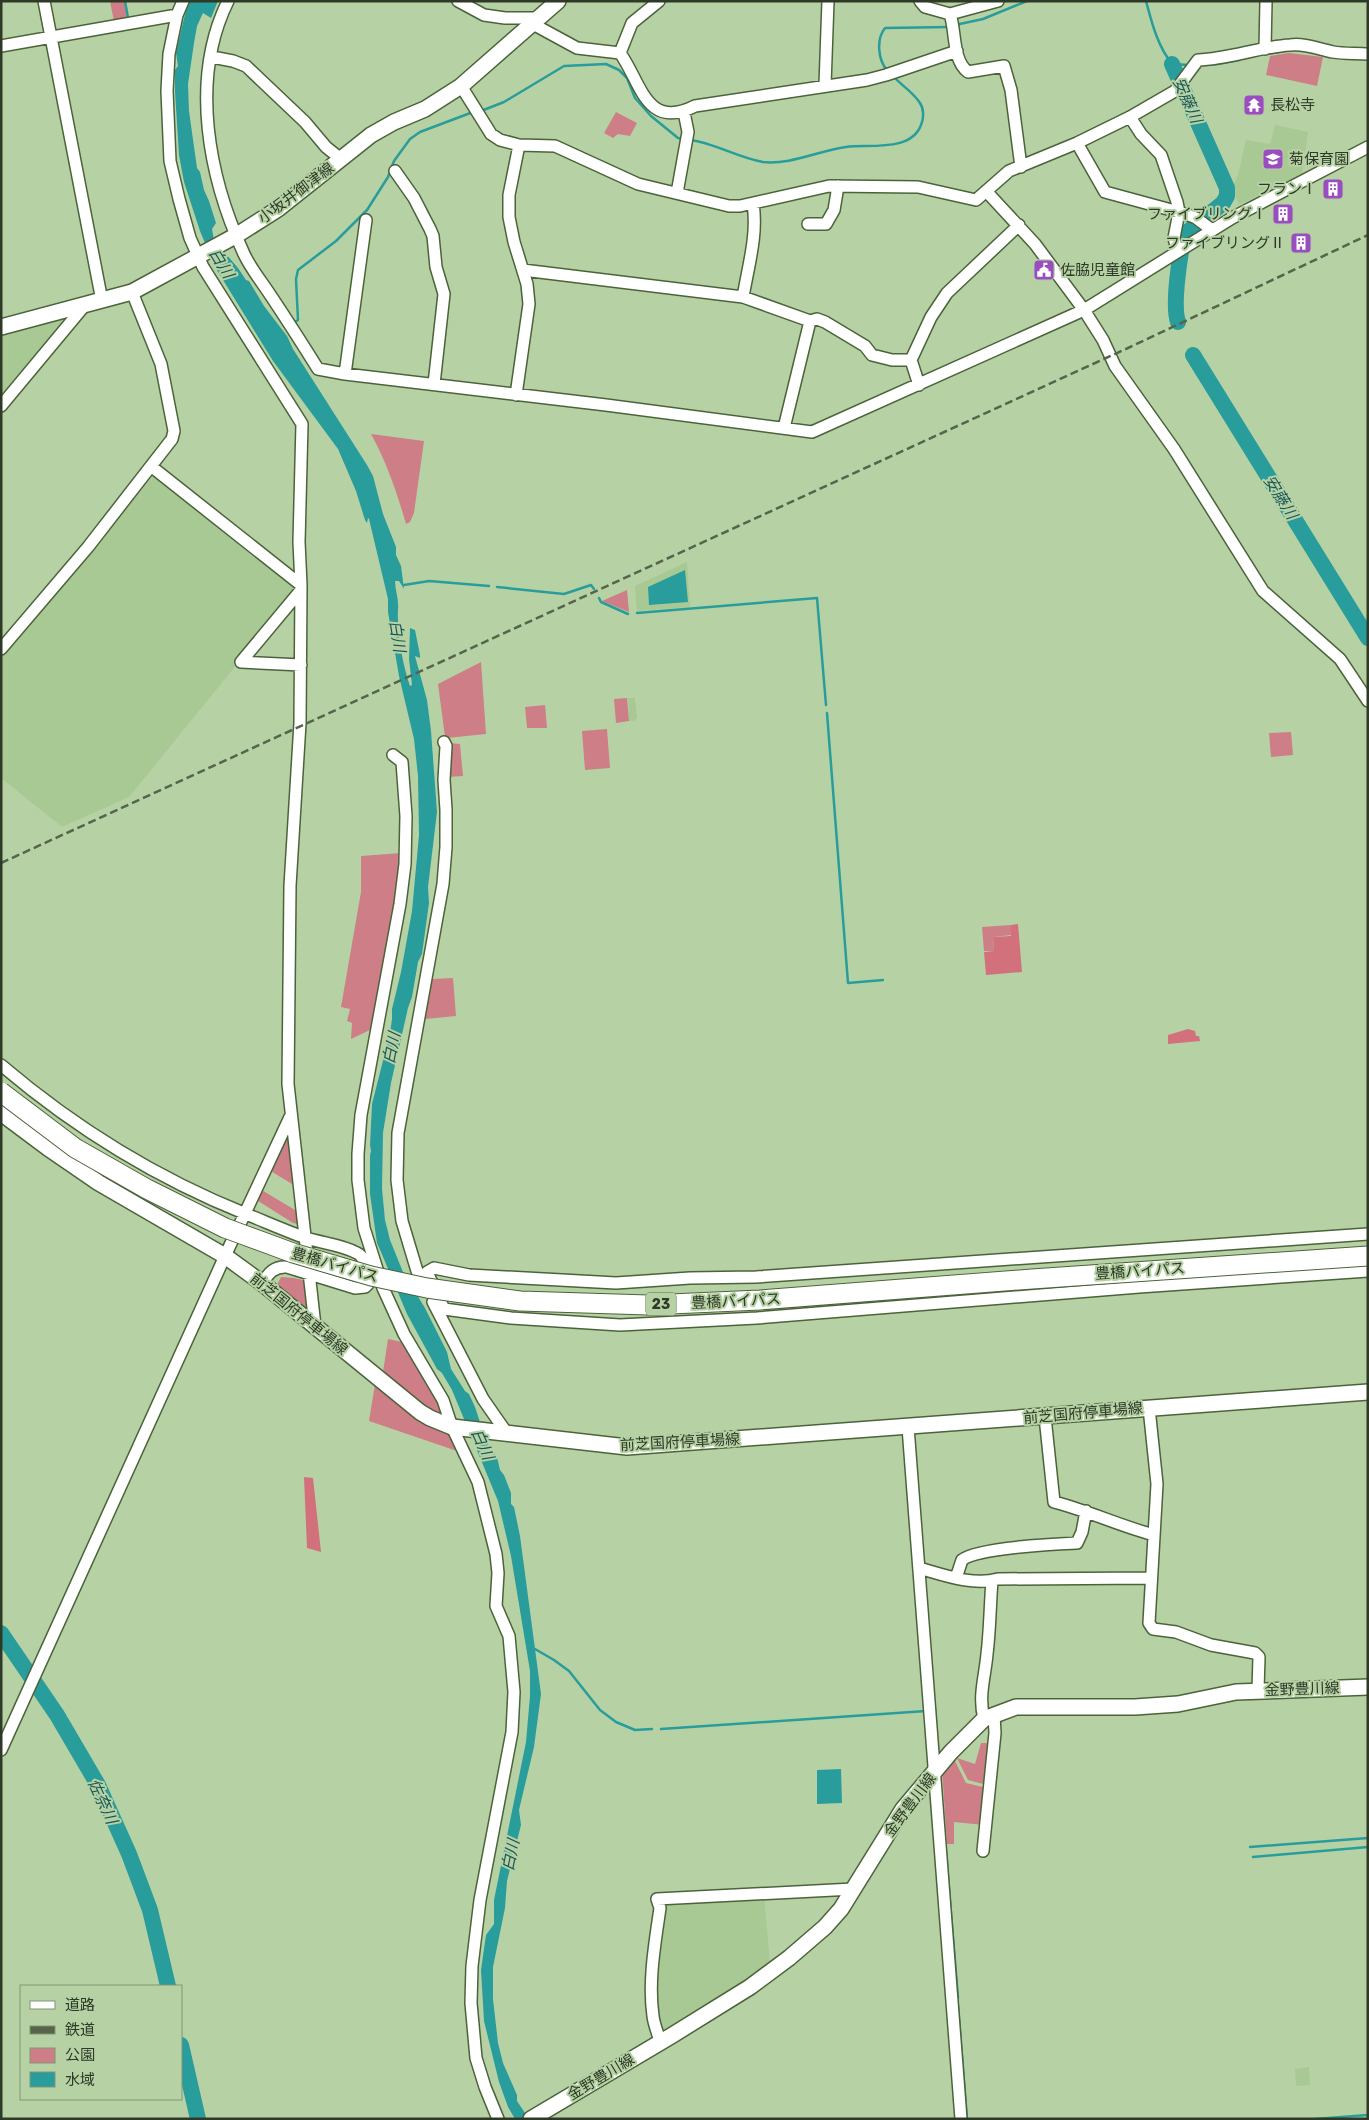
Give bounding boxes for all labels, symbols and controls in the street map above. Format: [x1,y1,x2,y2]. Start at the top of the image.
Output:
water label: 安藤川 [1169,74,1207,128]
temple icon: 長松寺 [1242,93,1266,117]
place label: 長松寺 [1270,96,1315,114]
school or university icon: 菊保育園 [1261,147,1285,171]
place label: 菊保育園 [1289,150,1349,168]
street label: 小坂井御津線 [255,159,337,227]
building icon: フランⅠ [1321,177,1345,201]
place label: フランⅠ [1257,180,1317,198]
building icon: ファイブリングⅠ [1271,202,1295,226]
place label: ファイブリングⅠ [1147,205,1267,223]
building icon: ファイブリングⅡ [1289,231,1313,255]
place label: ファイブリングⅡ [1165,234,1285,252]
water label: 白川 [205,245,239,284]
public building icon: 佐脇児童館 [1032,258,1056,282]
place label: 佐脇児童館 [1060,261,1135,279]
water label: 安藤川 [1260,472,1302,524]
water label: 白川 [386,619,410,655]
water label: 白川 [379,1029,404,1066]
street label: 豊橋バイパス [289,1244,381,1286]
street label: 豊橋バイパス [1095,1259,1185,1283]
street label: 前芝国府停車場線 [247,1269,351,1359]
street label: 豊橋バイパス [691,1290,781,1312]
road number: 23 [646,1292,676,1316]
street label: 前芝国府停車場線 [1022,1399,1144,1427]
water label: 白川 [467,1426,499,1465]
street label: 前芝国府停車場線 [620,1430,740,1454]
street label: 金野豊川線 [1264,1679,1340,1699]
street label: 金野豊川線 [880,1770,940,1840]
water label: 佐奈川 [84,1775,122,1829]
water label: 白川 [498,1836,523,1873]
legend [20,1985,182,2100]
text: 道路 [65,1996,95,2014]
text: 鉄道 [65,2021,95,2039]
text: 公園 [65,2046,95,2064]
street label: 金野豊川線 [564,2050,638,2104]
text: 水域 [65,2071,95,2089]

